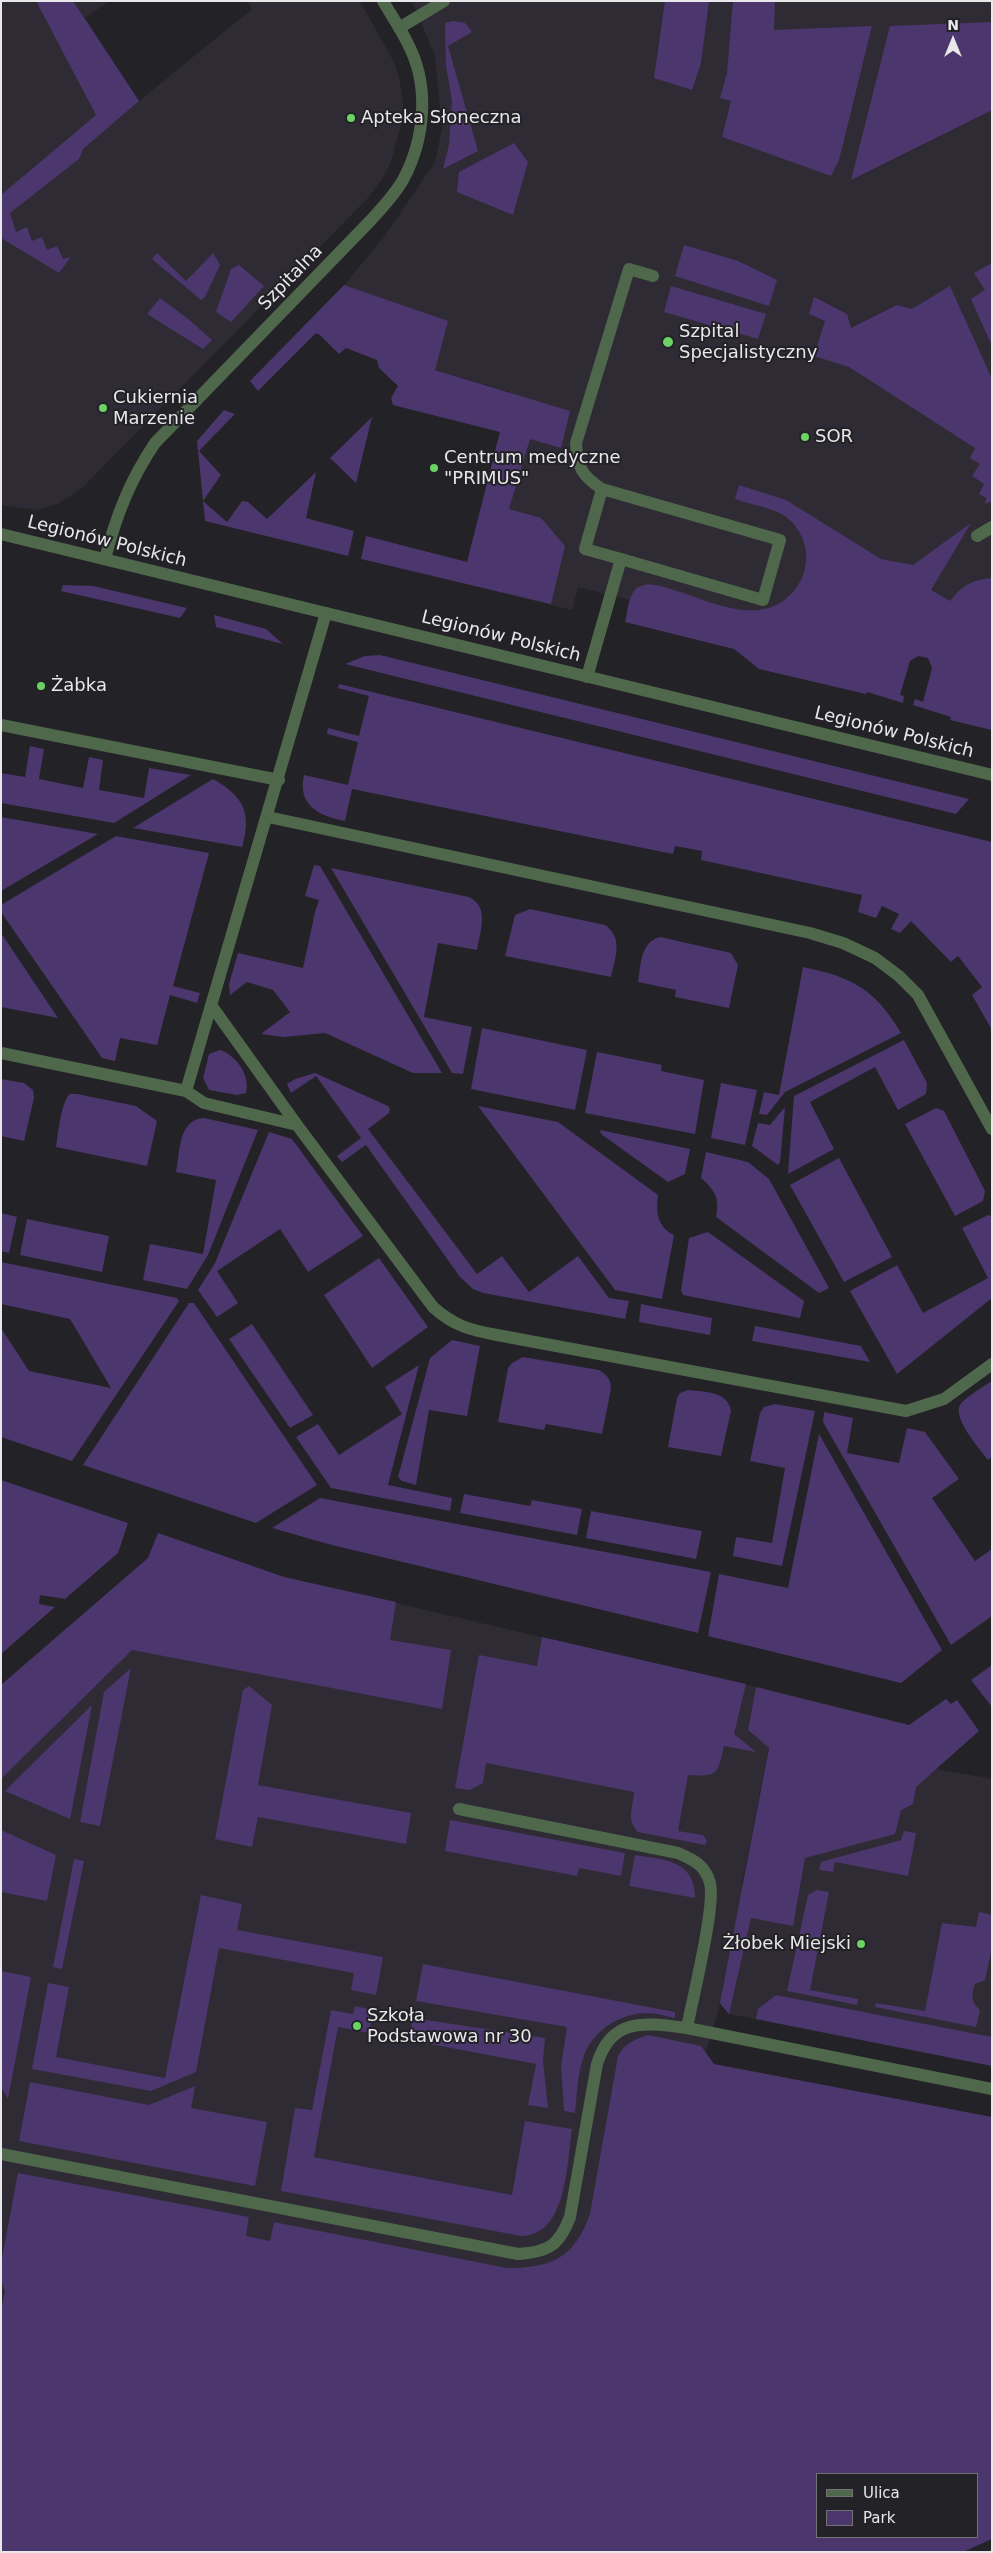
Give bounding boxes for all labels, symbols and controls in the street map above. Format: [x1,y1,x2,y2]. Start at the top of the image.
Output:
north arrow [928,15,978,65]
text: N [947,17,959,33]
place label: Apteka Słoneczna [361,107,522,129]
marker: Apteka Słoneczna [345,112,357,124]
street label: Szpitalna [254,241,328,315]
place label: Szpital Specjalistyczny [679,321,817,364]
marker: Szpital Specjalistyczny [661,335,675,349]
place label: Cukiernia Marzenie [113,387,198,429]
marker: Cukiernia Marzenie [97,402,109,414]
place label: SOR [815,426,853,448]
marker: SOR [799,431,811,443]
place label: Centrum medyczne "PRIMUS" [444,447,621,489]
marker: Centrum medyczne "PRIMUS" [428,462,440,474]
street label: Legionów Polskich [25,512,189,572]
street label: Legionów Polskich [419,607,583,667]
place label: Żabka [51,675,107,697]
marker: Żabka [35,680,47,692]
street label: Legionów Polskich [812,703,976,763]
place label: Żłobek Miejski [722,1933,851,1955]
marker: Żłobek Miejski [855,1938,867,1950]
place label: Szkoła Podstawowa nr 30 [367,2005,532,2048]
marker: Szkoła Podstawowa nr 30 [351,2020,363,2032]
legend [816,2473,978,2538]
text: Ulica [863,2484,900,2502]
text: Park [863,2509,895,2527]

